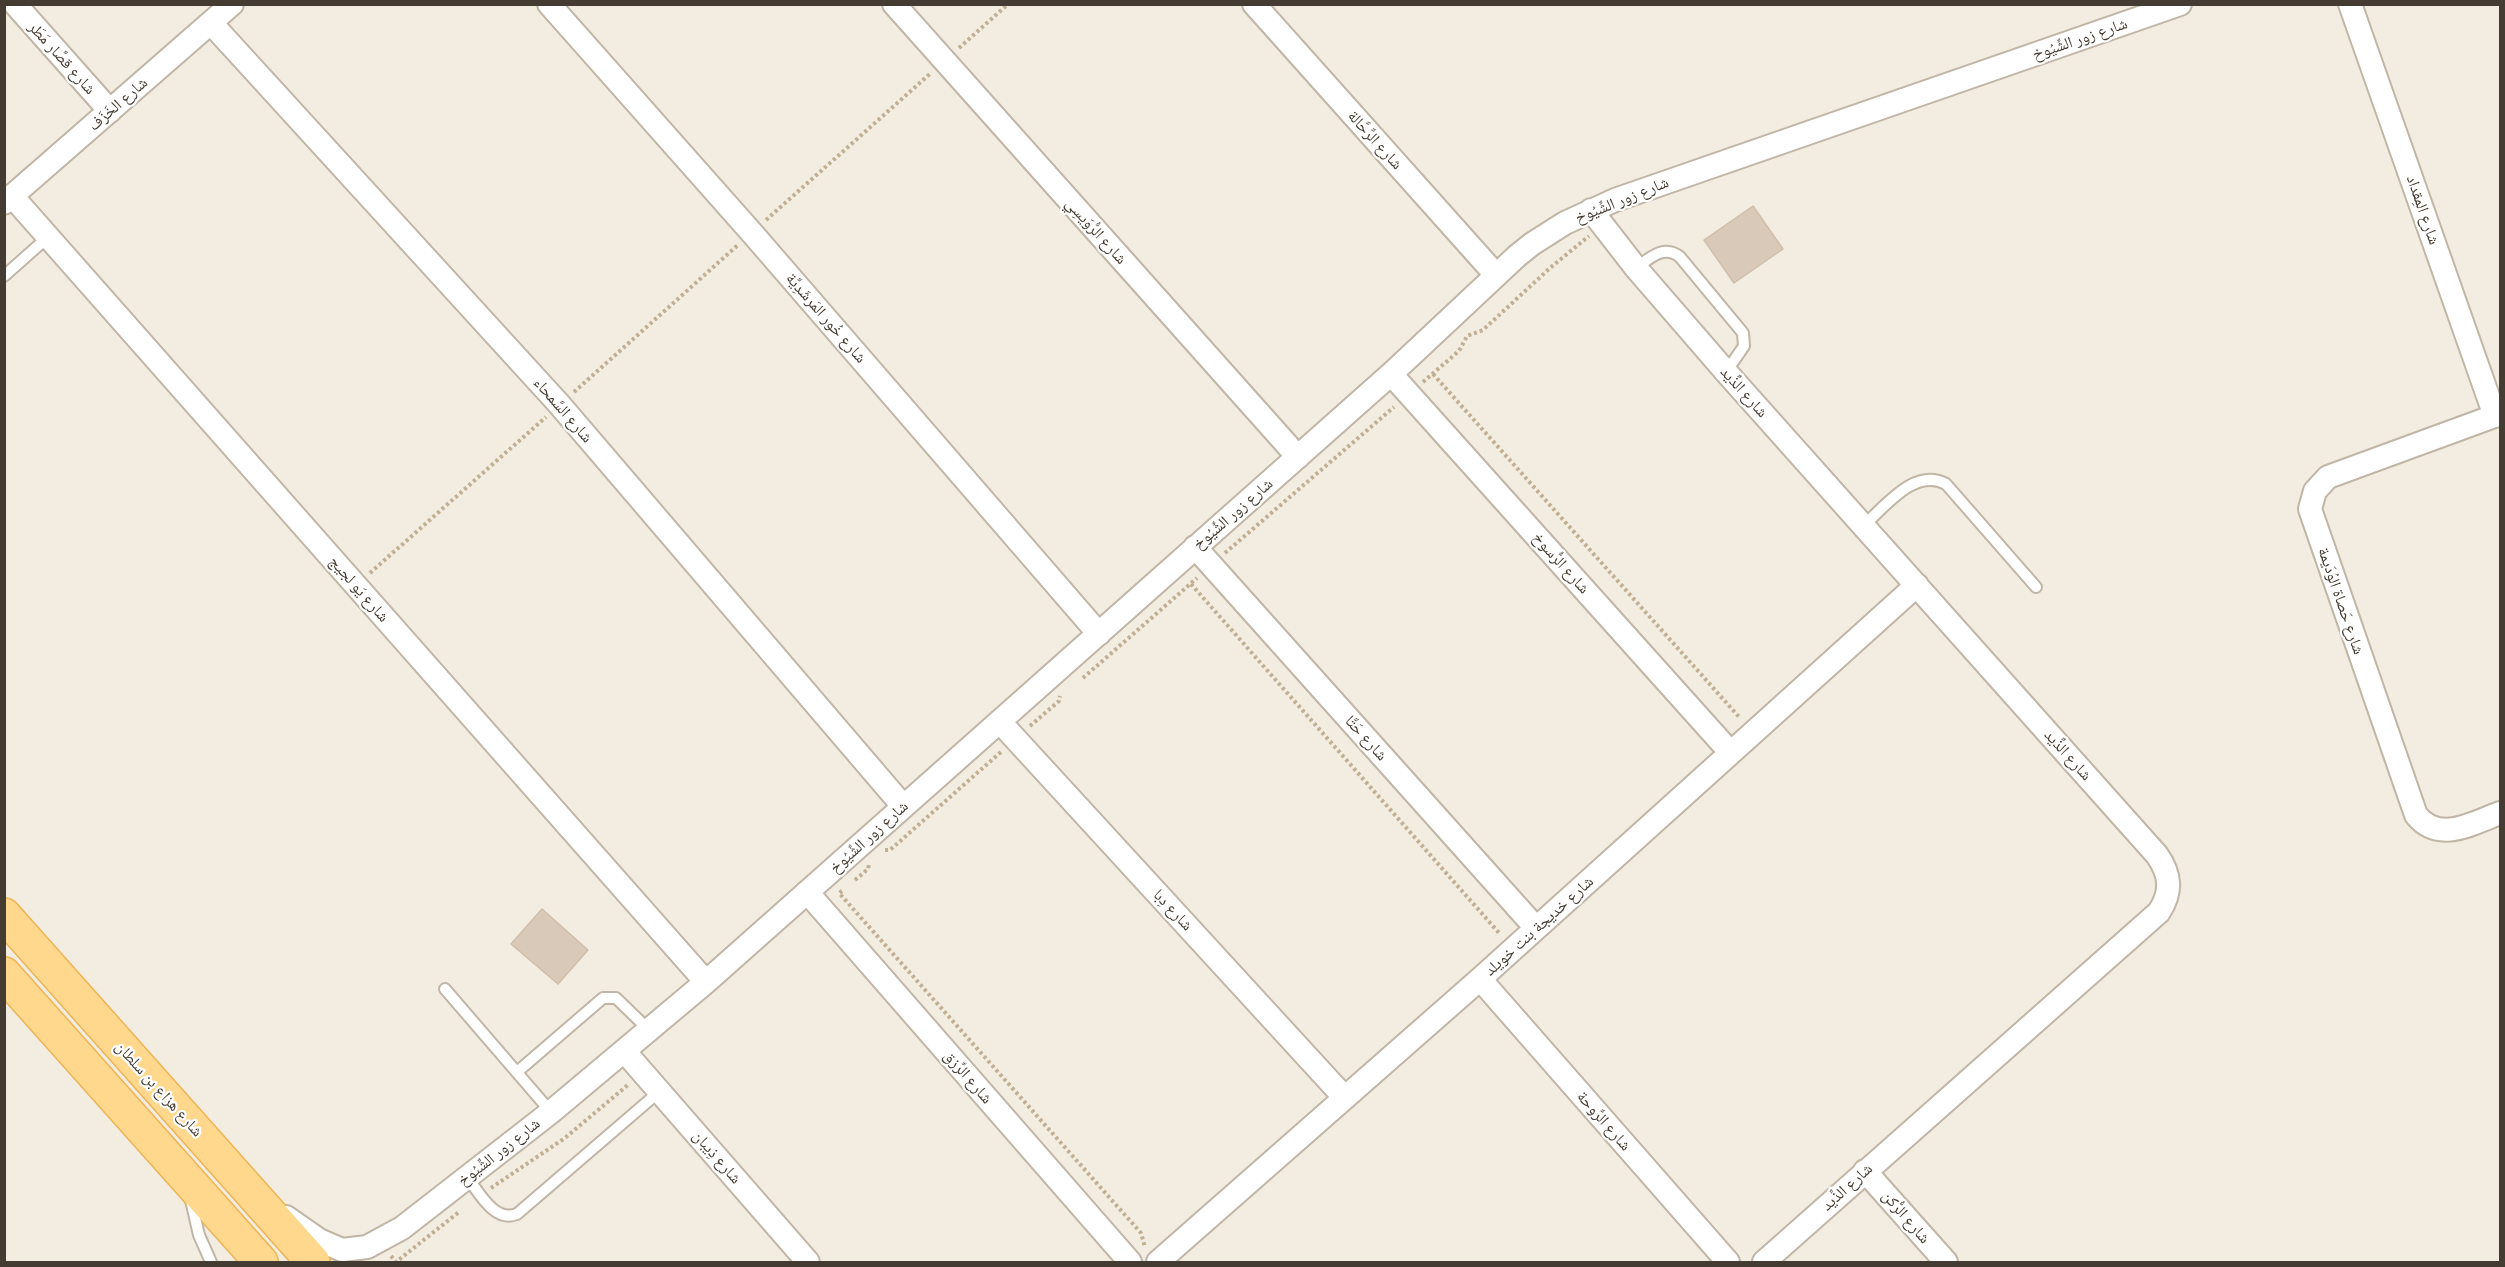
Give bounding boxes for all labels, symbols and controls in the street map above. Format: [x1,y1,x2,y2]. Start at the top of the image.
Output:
street label: شارع زور الشِّيُوخ [2030,14,2130,64]
street label: شارع قصَّار مَطَر [24,18,100,98]
street label: شارع الخَزَف [84,73,152,135]
street label: شارع الرَّحَّالة [1344,107,1406,173]
street label: شارع زور الشِّيُوخ [1572,173,1672,227]
street label: شارع المِقداد [2402,173,2444,247]
street label: شارع الرُّوَيسِي [1061,194,1131,268]
street label: شارع خُور المَرشَدِيَّة [782,269,870,367]
street label: شارع الذِّيد [1716,362,1772,422]
street label: شارع السَّمحاء [529,373,597,447]
street label: شارع زور الشِّيُوخ [1189,474,1277,554]
street label: شارع الرُّسوخ [1528,528,1594,598]
street label: شارع حَصاة الوُدَيمة [2314,545,2368,657]
street label: شارع يَو لجيج [325,552,393,626]
street label: شارع حَتَّا [1341,711,1391,765]
street label: شارع الذِّيد [2040,725,2096,785]
street label: شارع زور الشِّيُوخ [826,797,912,877]
street label: شارع خديجة بنت خويلد [1481,872,1597,980]
street label: شارع دِبا [1149,885,1197,935]
street label: شارع هزاع بن سلطان [111,1037,207,1141]
street label: شارع الرِّزق [940,1046,996,1108]
street label: شارع الرَّوحة [1573,1087,1635,1155]
street label: شارع زور الشِّيُوخ [454,1114,544,1190]
street label: شارع ذِيبان [689,1126,745,1188]
street label: شارع الذِّيد [1817,1159,1877,1215]
street label: شارع الرُّكن [1878,1187,1934,1247]

